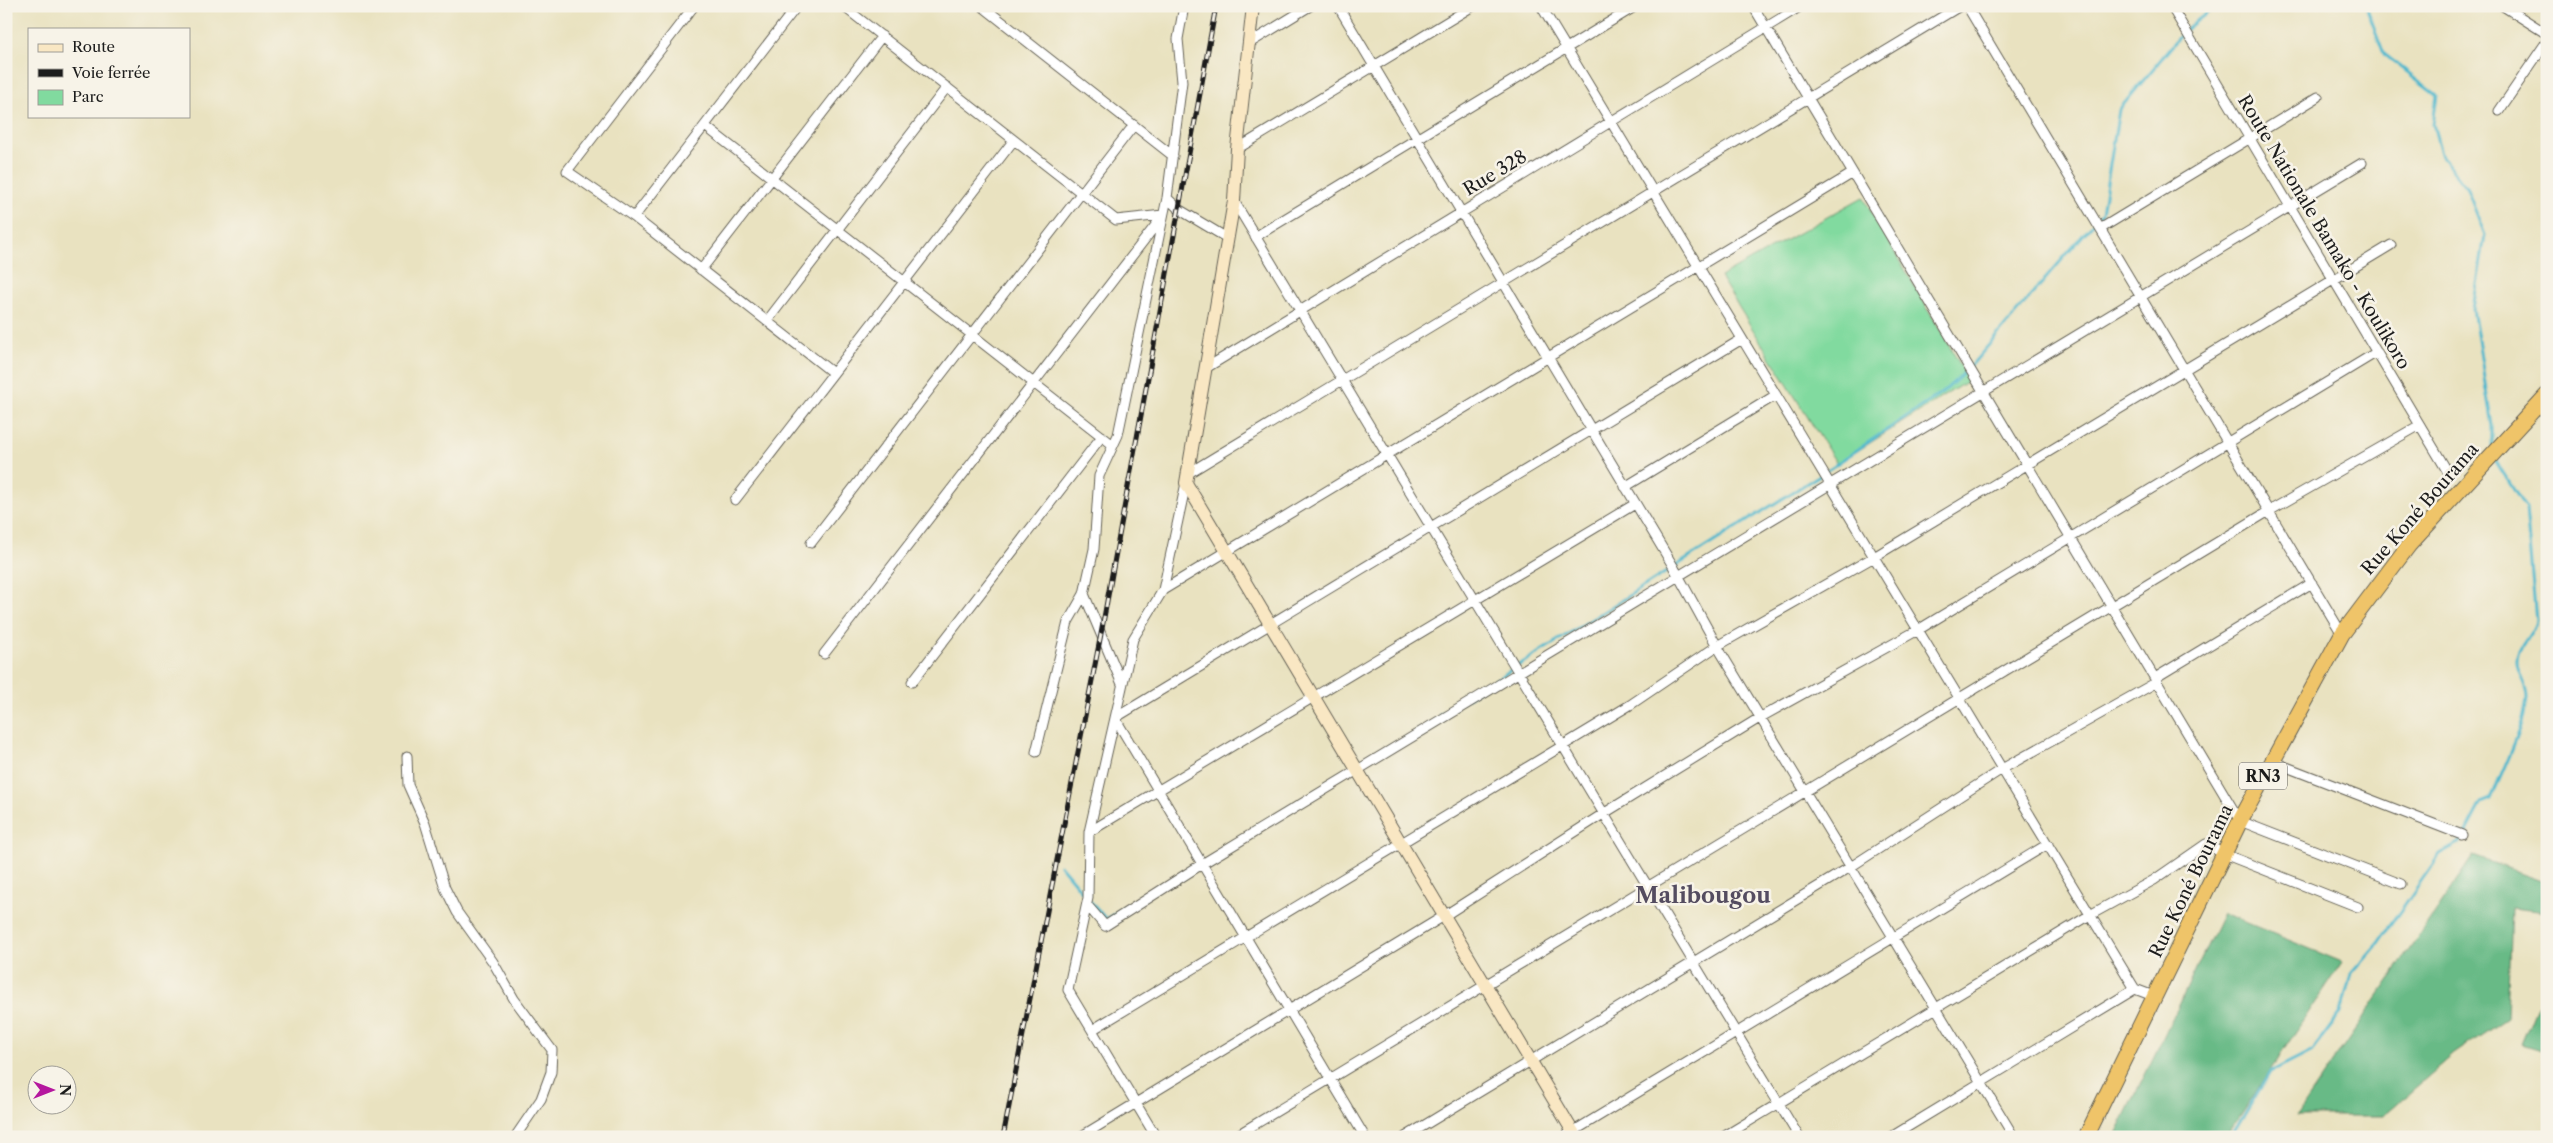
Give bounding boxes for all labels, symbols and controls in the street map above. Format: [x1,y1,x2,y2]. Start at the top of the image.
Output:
legend [28,28,190,118]
text: Route [72,37,115,56]
text: Voie ferrée [71,63,150,82]
text: Parc [72,87,104,106]
street label: Route Nationale Bamako - Koulikoro [2233,91,2415,373]
street label: Rue 328 [1459,146,1531,200]
street label: Rue Koné Bourama [2357,438,2484,579]
road number: RN3 [2239,762,2287,789]
street label: Rue Koné Bourama [2144,800,2238,961]
district label: Malibougou [1635,882,1771,909]
north arrow [28,1066,78,1116]
text: N [56,1084,74,1096]

